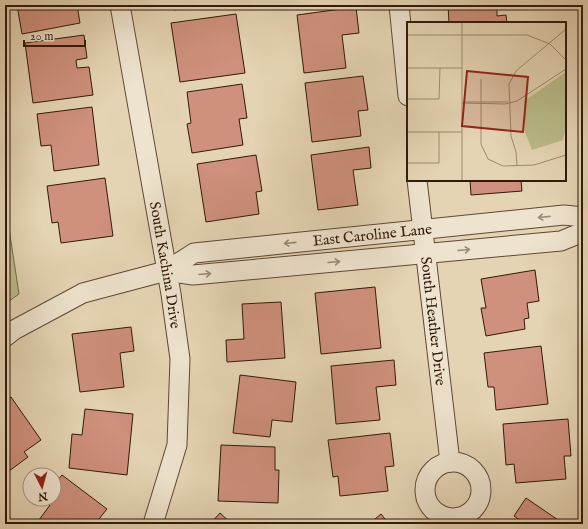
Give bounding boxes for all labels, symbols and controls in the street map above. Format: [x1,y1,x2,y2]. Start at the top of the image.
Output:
scale bar [24,22,85,48]
inset map [407,22,566,181]
text: 20 m [30,29,53,44]
street label: South Kachina Drive [145,200,185,330]
one-way arrow [538,214,551,221]
street label: East Caroline Lane [312,219,433,250]
one-way arrow [283,239,296,247]
one-way arrow [457,247,470,254]
street label: South Heather Drive [417,255,450,387]
one-way arrow [327,259,340,266]
one-way arrow [198,271,211,278]
north arrow [22,467,62,507]
text: N [37,488,49,503]

